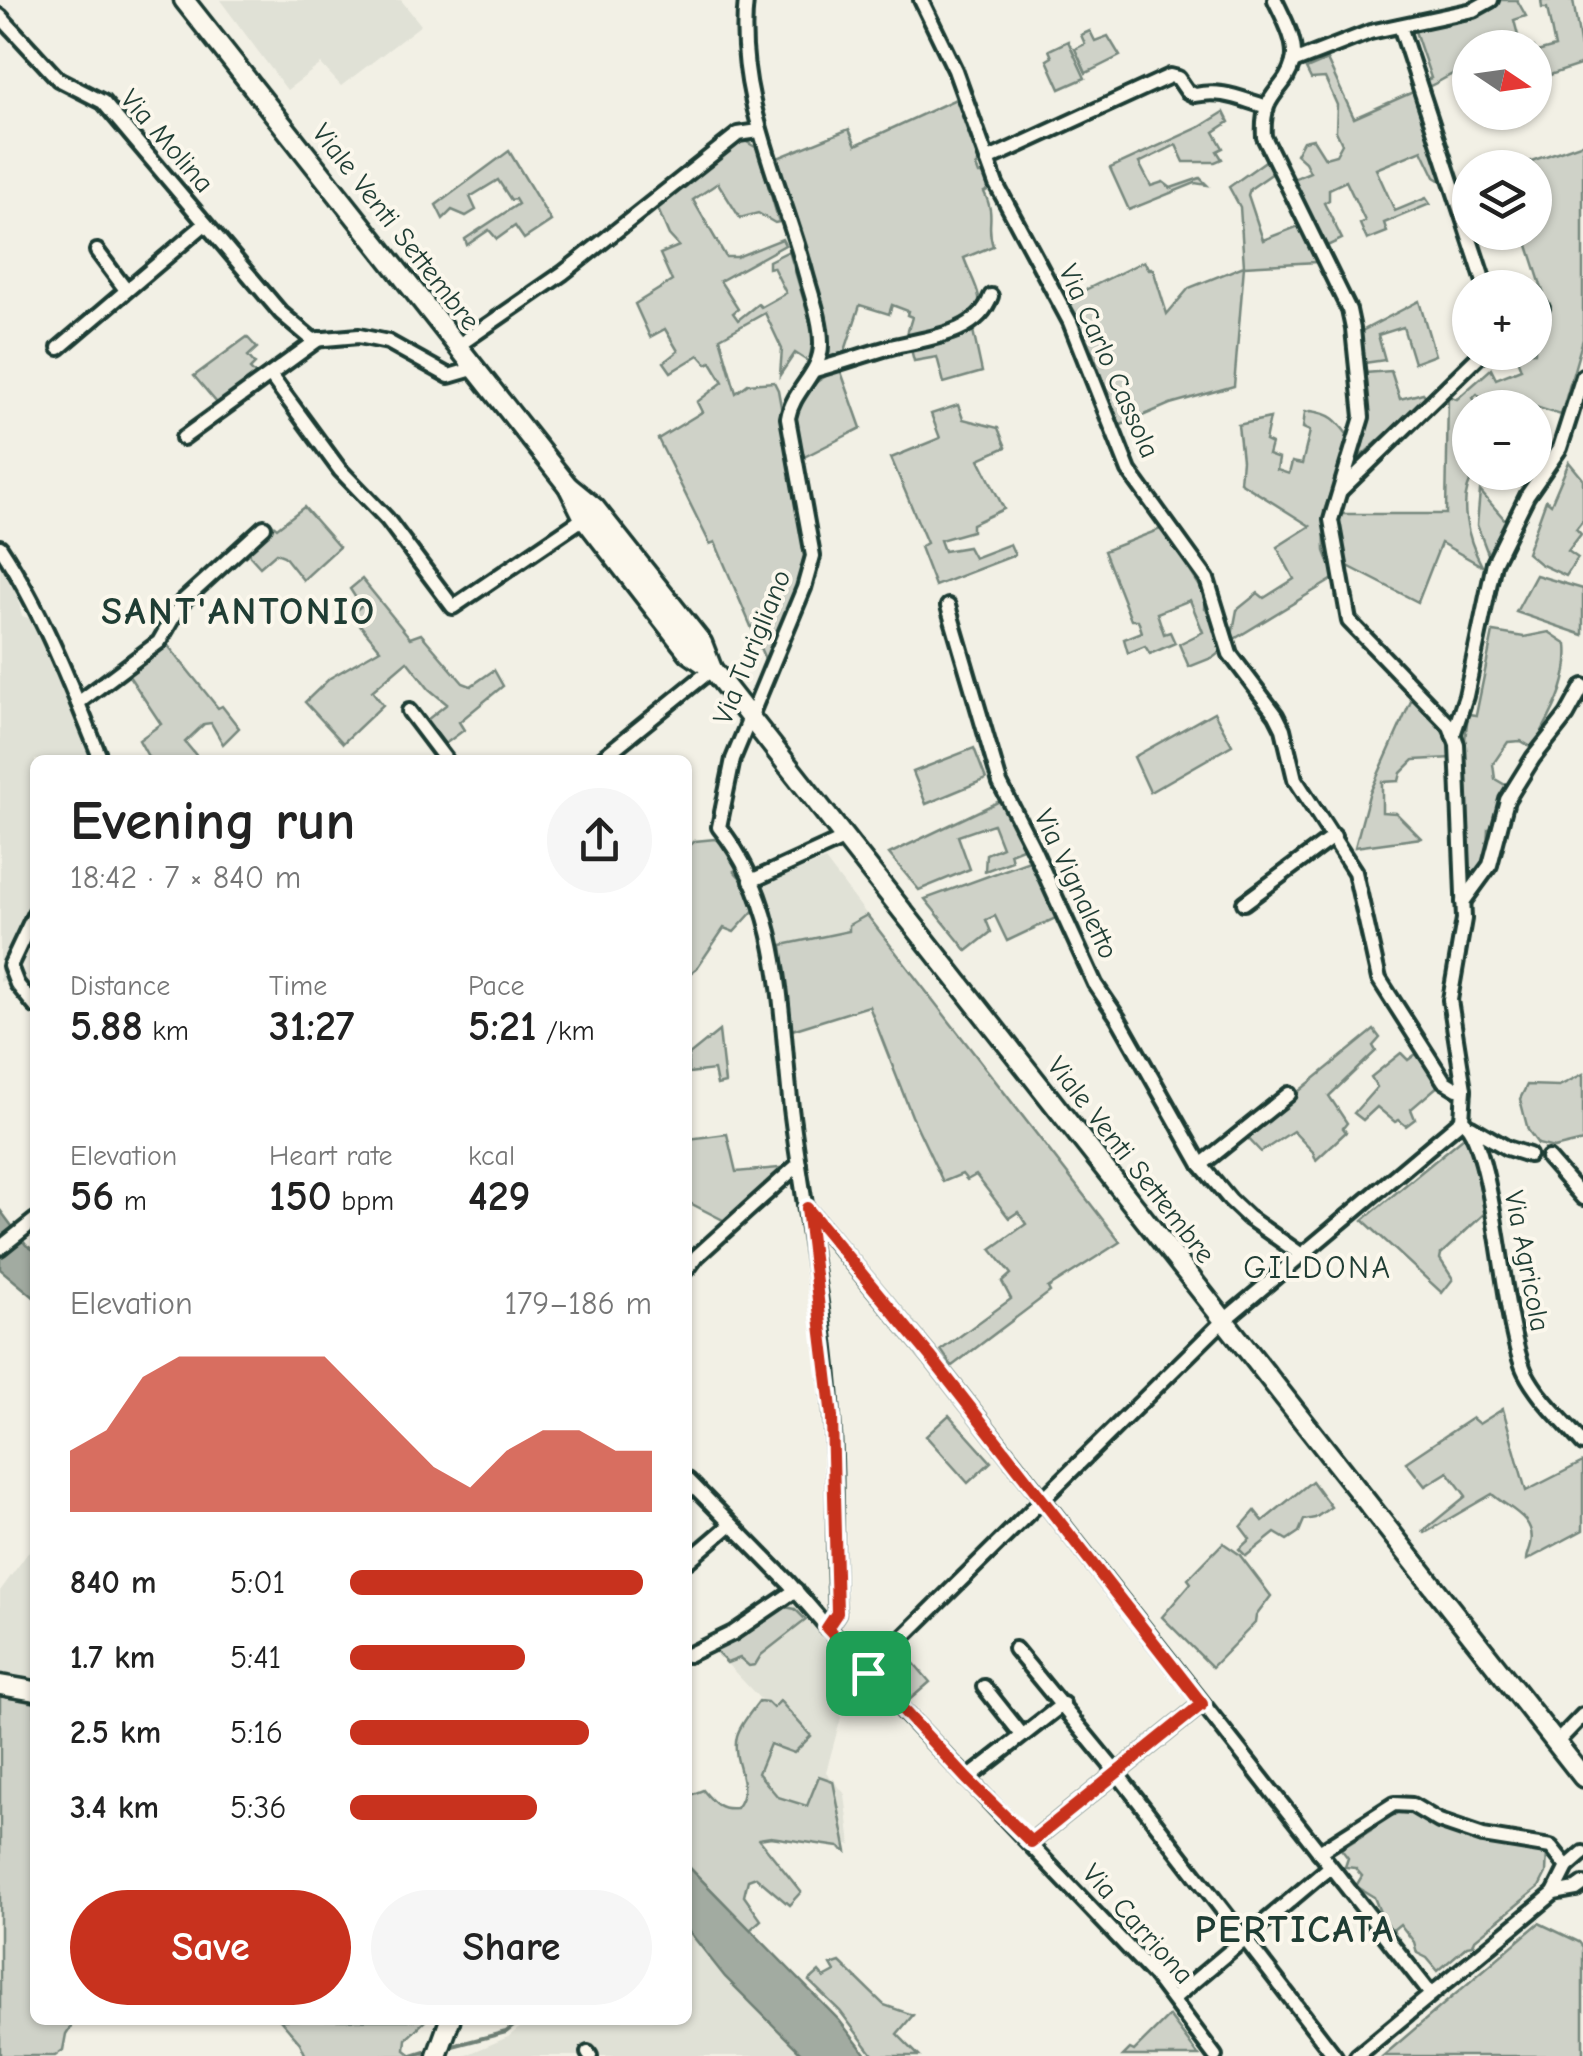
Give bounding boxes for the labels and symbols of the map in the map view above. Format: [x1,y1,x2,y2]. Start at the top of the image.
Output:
north arrow [1452,30,1552,130]
street label: Via Molina [114,83,220,199]
street label: Viale Venti Settembre [305,117,487,337]
street label: Via Carlo Cassola [1052,259,1166,463]
street label: Via Turigliano [707,565,797,729]
district label: SANT'ANTONIO [101,590,377,634]
street label: Via Vignaletto [1027,804,1125,964]
street label: Viale Venti Settembre [1040,1050,1222,1270]
street label: Via Agricola [1498,1188,1556,1334]
district label: GILDONA [1243,1249,1393,1286]
pin [826,1631,911,1716]
street label: Via Carriona [1076,1858,1200,1990]
district label: PERTICATA [1195,1908,1395,1952]

